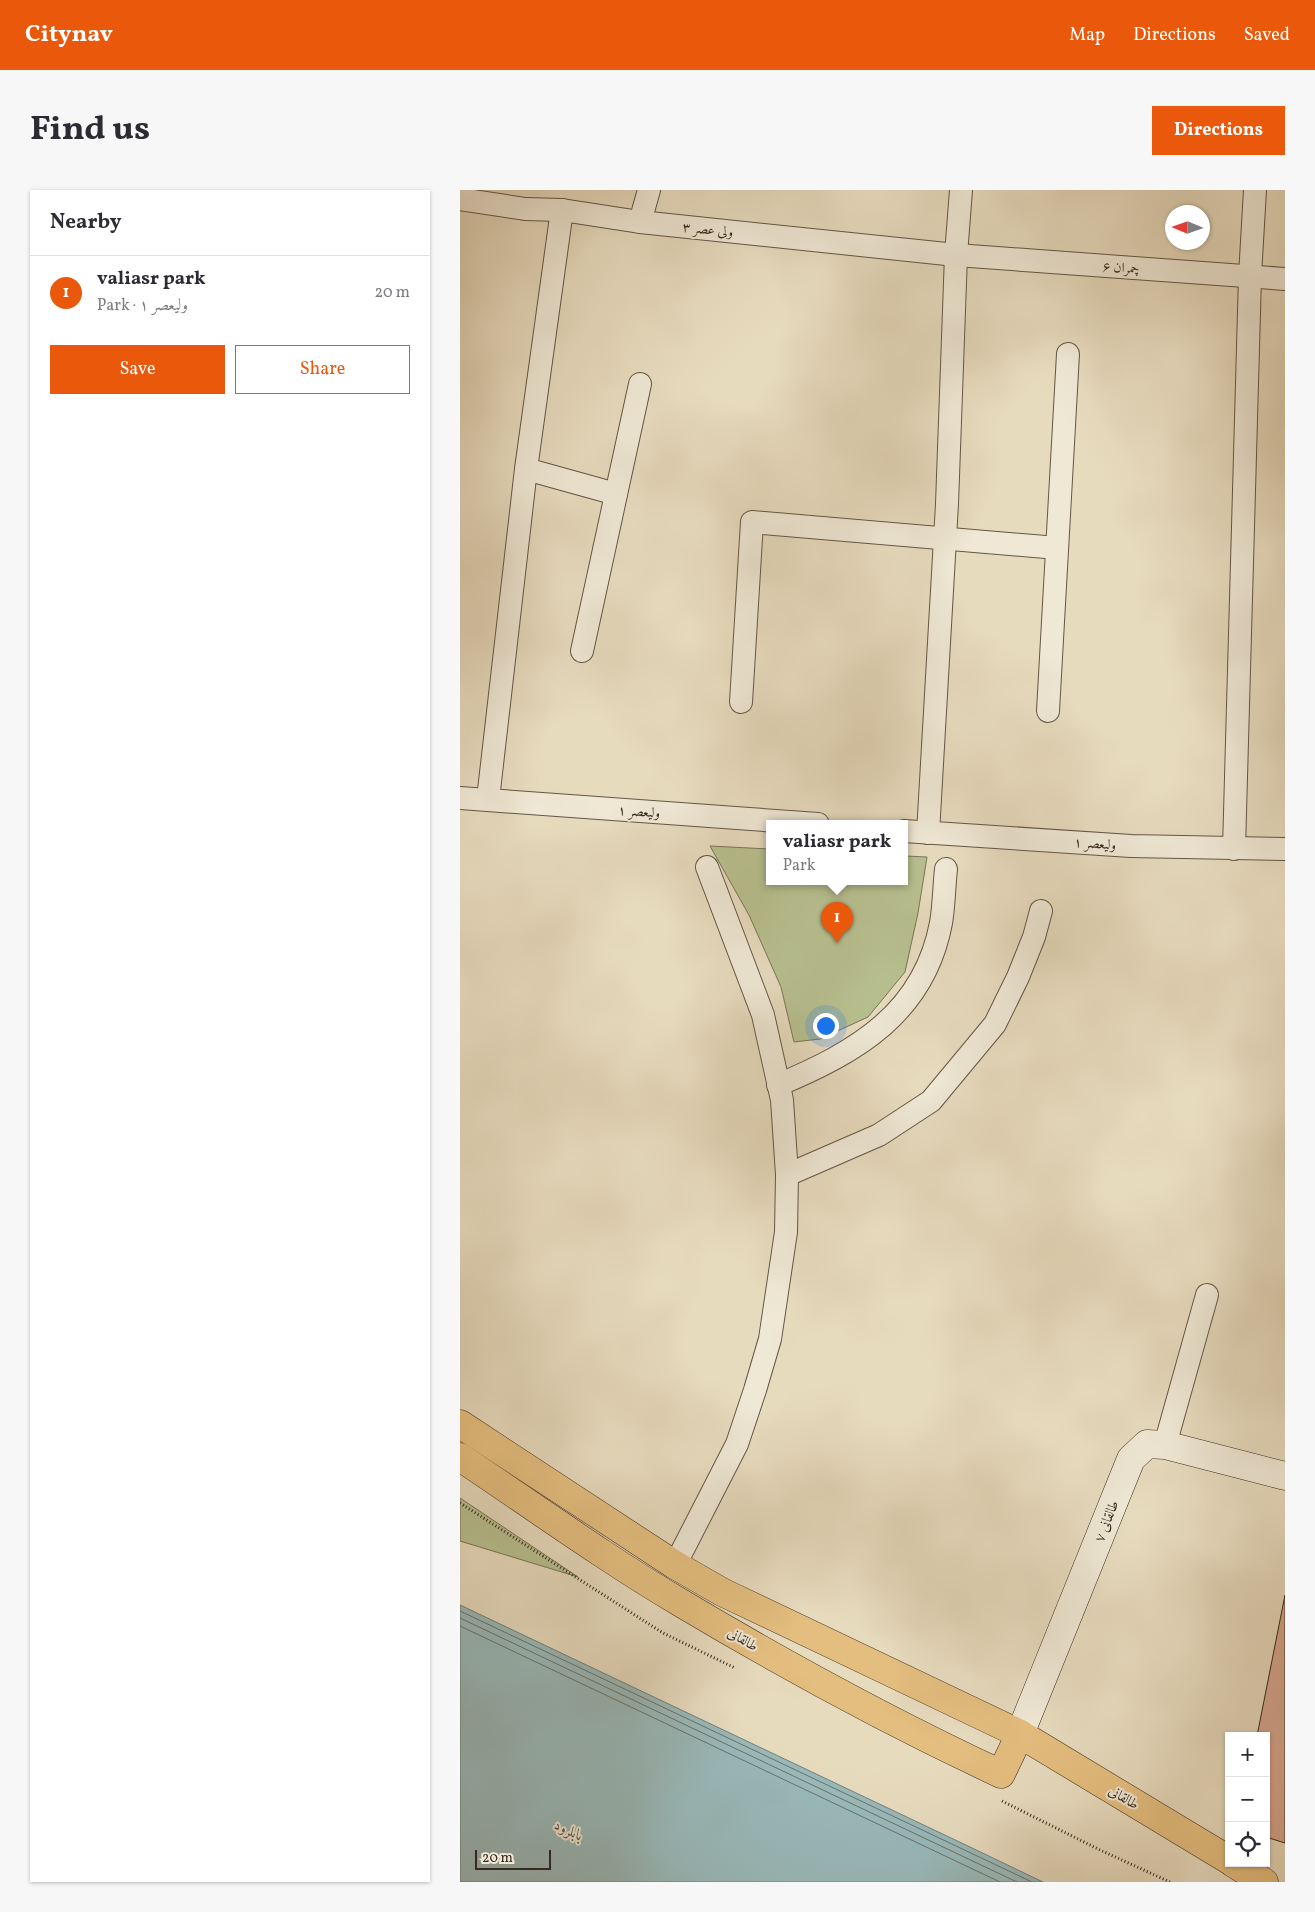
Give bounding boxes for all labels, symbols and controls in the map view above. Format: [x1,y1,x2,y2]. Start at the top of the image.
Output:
text: Citynav [25,18,113,52]
text: Map [1069,23,1105,48]
text: Directions [1133,23,1216,48]
text: Saved [1244,23,1290,48]
text: Find us [30,106,150,154]
button: Directions [1152,106,1285,155]
north arrow [1165,205,1210,250]
text: Nearby [50,208,121,237]
street label: ولی عصر ۳ [681,218,734,243]
street label: چمران ۶ [1102,258,1140,279]
text: valiasr park [97,266,206,292]
text: 1 [63,282,69,304]
text: 20 m [375,282,410,304]
text: Park · ولیعصر ۱ [97,295,188,317]
button: Save [50,345,225,394]
button: Share [235,345,410,394]
street label: ولیعصر ۱ [617,802,661,823]
popup [766,820,908,885]
text: valiasr park [783,829,891,855]
street label: ولیعصر ۱ [1073,834,1117,855]
text: Park [783,855,815,877]
pin: 1 [821,902,853,943]
your location [813,1013,839,1039]
street label: طالقانی ۷ [1090,1498,1124,1545]
street label: طالقانی [723,1624,761,1657]
map controls [1225,1732,1270,1867]
button: + [1225,1732,1270,1777]
button: − [1225,1777,1270,1822]
street label: طالقانی [1104,1782,1142,1815]
water label: بابلرود [550,1815,587,1847]
button: locate [1225,1822,1270,1867]
scale bar [475,1847,551,1870]
text: 20 m [482,1849,513,1868]

